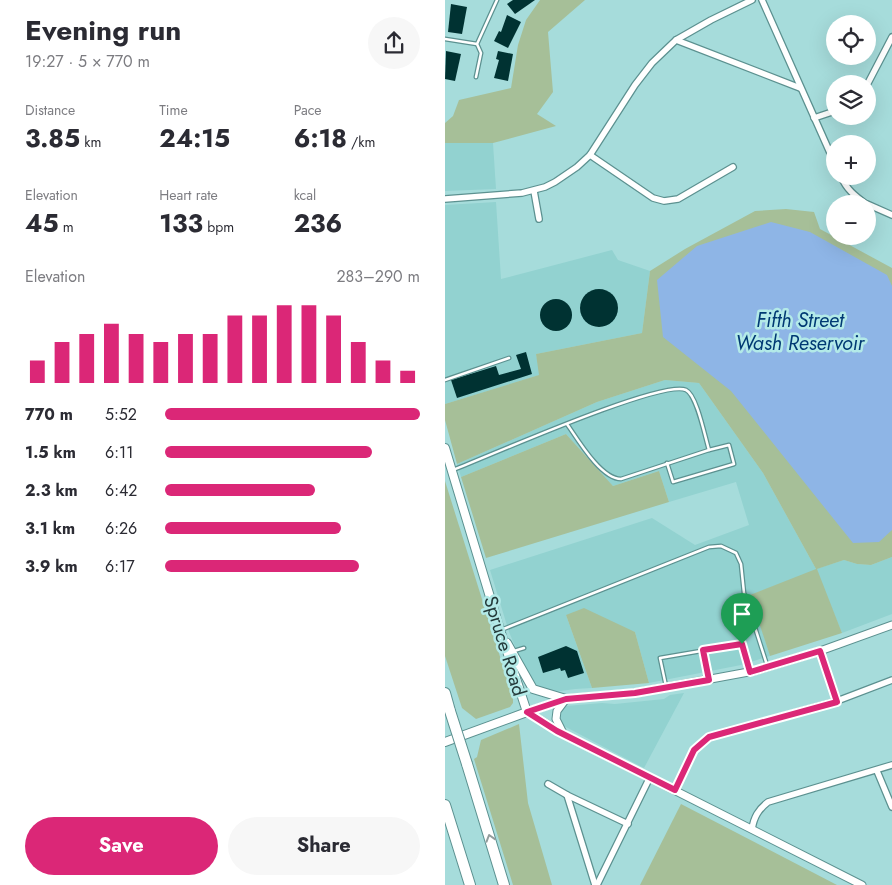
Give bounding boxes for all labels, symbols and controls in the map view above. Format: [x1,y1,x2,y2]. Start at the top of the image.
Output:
text: Evening run [25,10,181,51]
map controls [826,15,876,245]
button: locate [826,15,876,65]
button: share [368,17,420,69]
text: 19:27 · 5 × 770 m [25,50,150,73]
button: layers [826,75,876,125]
text: Distance [25,100,75,120]
text: Time [159,100,188,120]
text: Pace [294,100,322,120]
text: 3.85 [25,120,80,156]
text: 24:15 [159,120,230,156]
text: 6:18 [294,120,347,156]
text: km [80,132,101,152]
text: /km [347,132,375,152]
button: + [826,135,876,185]
text: Elevation [25,185,78,205]
text: Heart rate [159,185,218,205]
text: kcal [294,185,316,205]
button: − [826,195,876,245]
text: 45 [25,205,59,241]
text: 133 [159,205,203,241]
text: 236 [294,205,342,241]
text: m [59,217,74,237]
text: bpm [203,217,234,237]
text: Elevation [25,265,85,288]
text: 283–290 m [336,265,420,288]
water label: Fifth Street Wash Reservoir [736,306,866,358]
text: 770 m [25,403,73,426]
text: 5:52 [105,403,137,426]
text: 1.5 km [25,441,76,464]
text: 6:11 [105,441,133,464]
text: 2.3 km [25,479,78,502]
text: 6:42 [105,479,137,502]
text: 3.1 km [25,517,75,540]
text: 6:26 [105,517,137,540]
text: 3.9 km [25,555,78,578]
text: 6:17 [105,555,135,578]
street label: Spruce Road [477,593,533,699]
pin [721,593,763,644]
icon: arrive [728,600,756,628]
button: Save [25,817,218,875]
button: Share [228,817,420,875]
one-way arrow [485,835,495,843]

